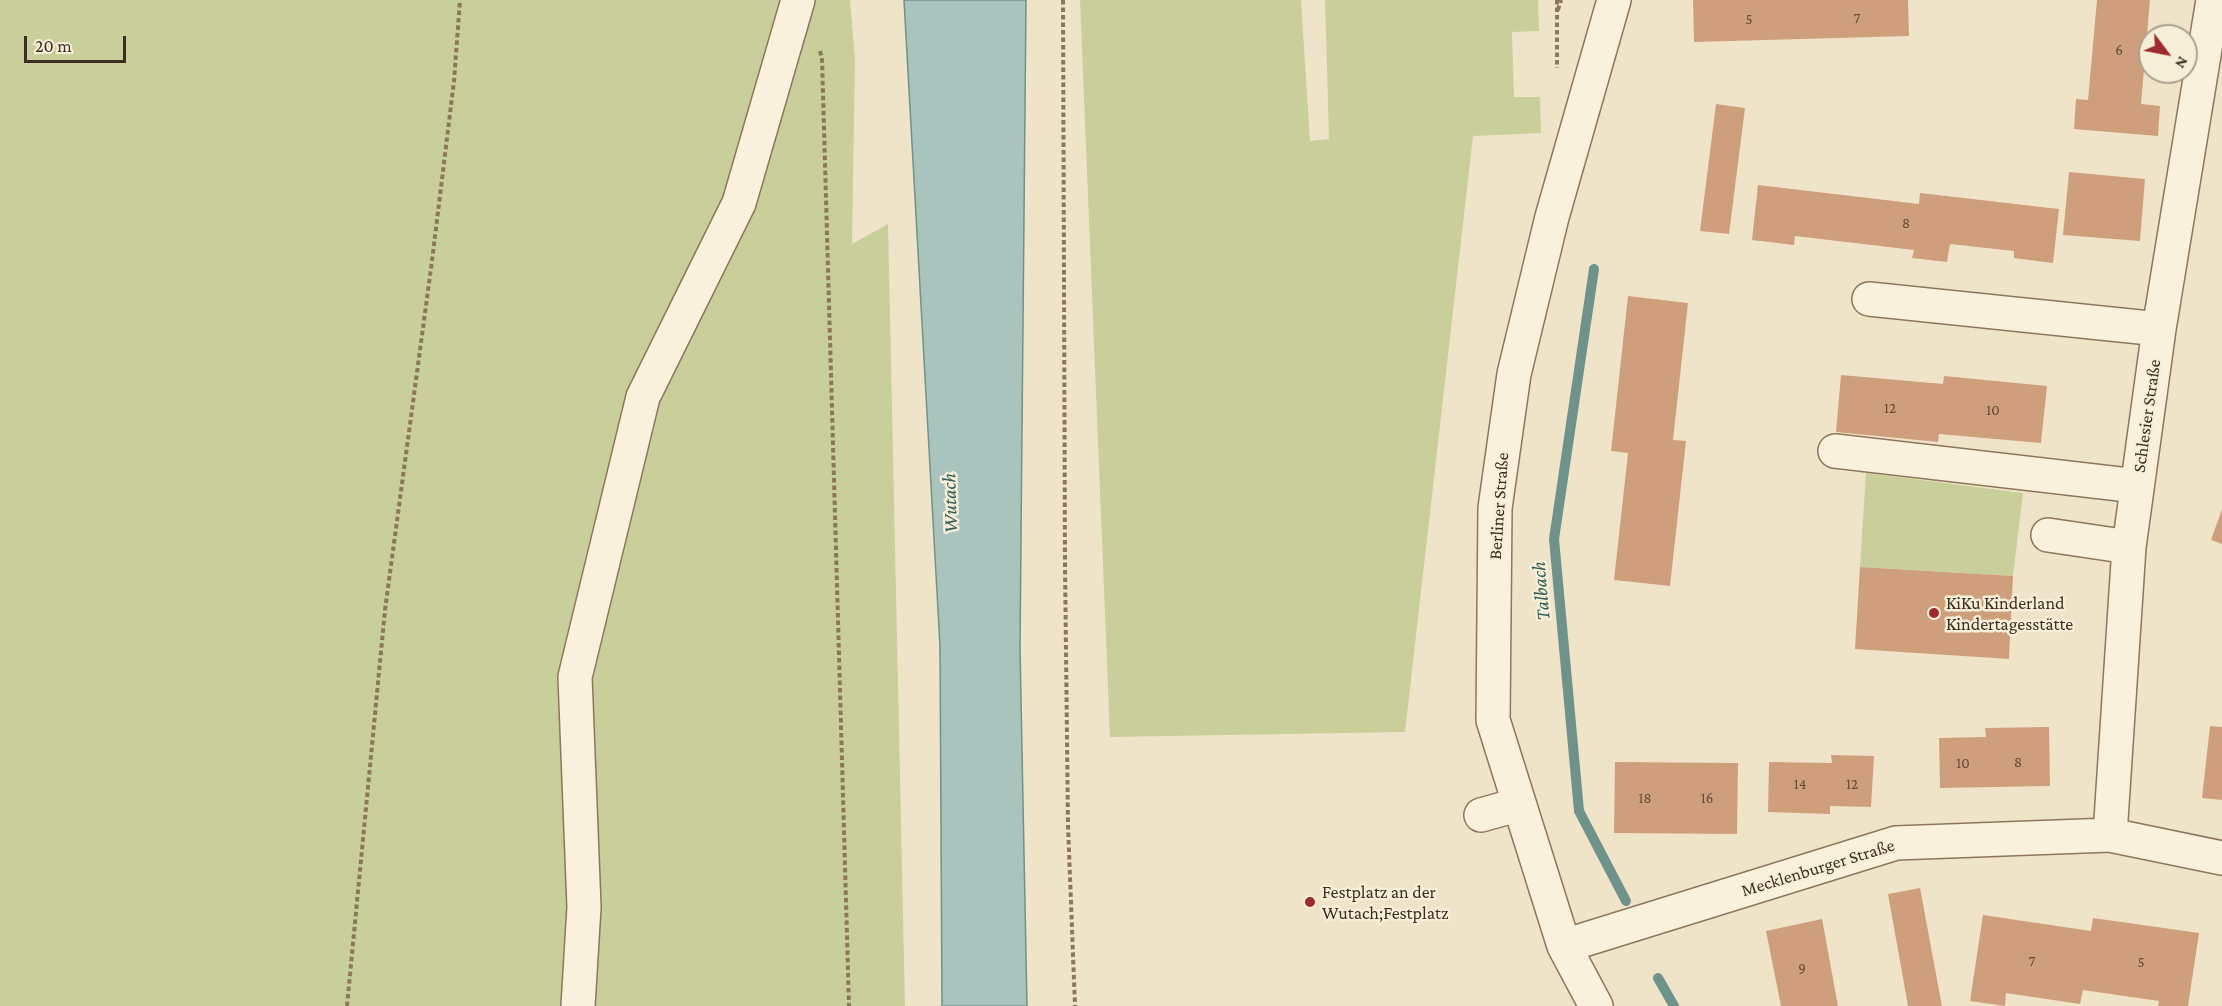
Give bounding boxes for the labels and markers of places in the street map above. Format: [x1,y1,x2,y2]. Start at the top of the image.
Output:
place label: KiKu Kinderland Kindertagesstätte [1946,592,2073,634]
marker: KiKu Kinderland Kindertagesstätte [1927,606,1941,620]
place label: Festplatz an der Wutach;Festplatz [1322,881,1449,924]
marker: Festplatz an der Wutach;Festplatz [1303,895,1317,909]

